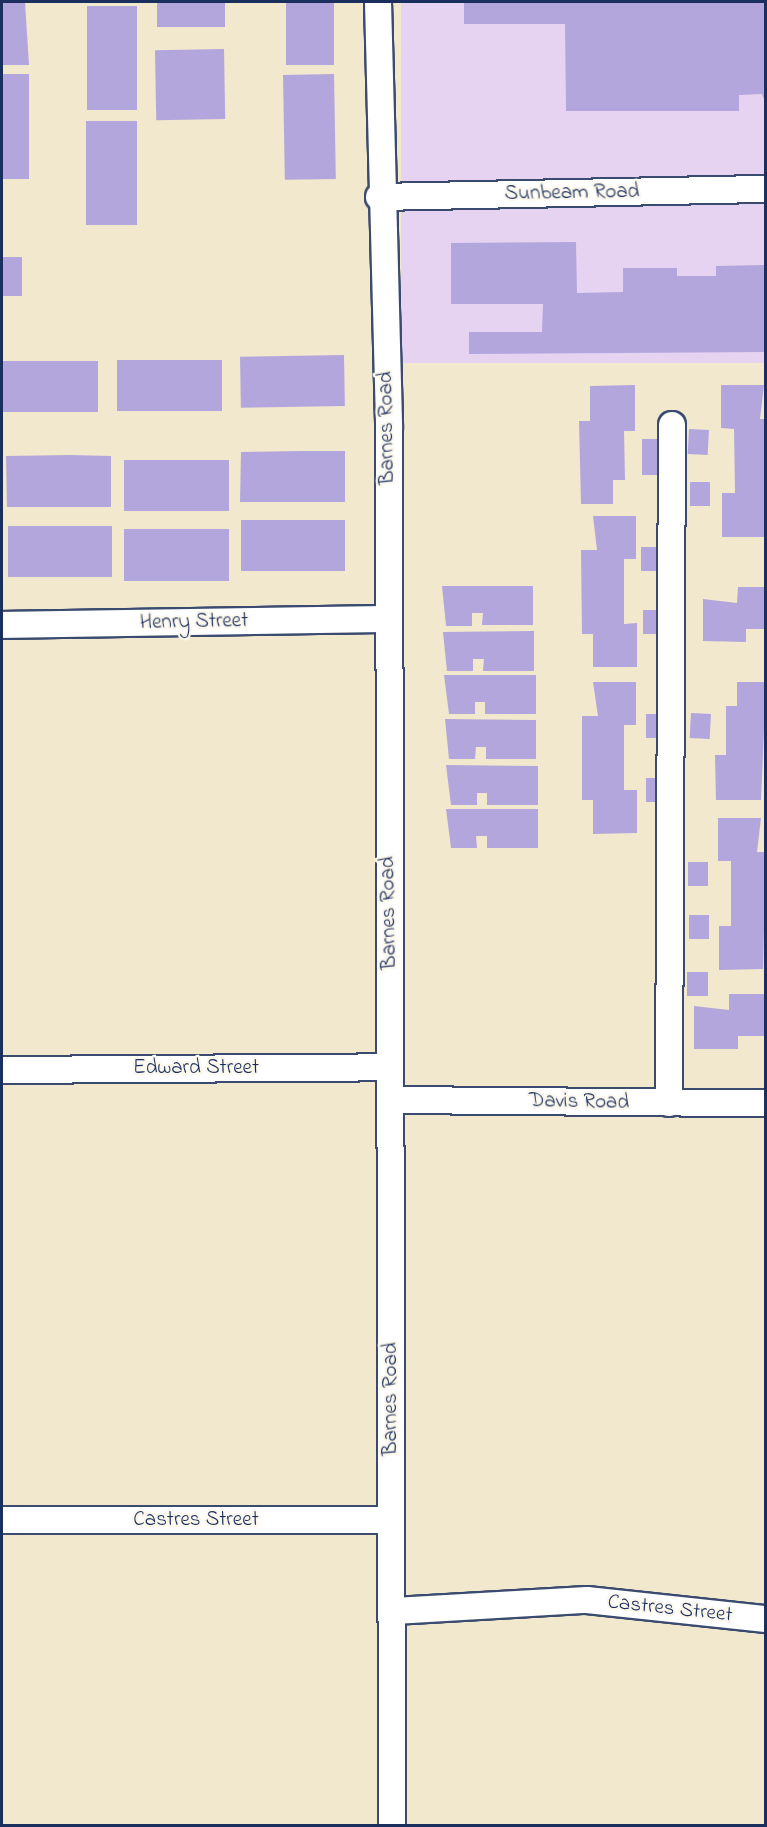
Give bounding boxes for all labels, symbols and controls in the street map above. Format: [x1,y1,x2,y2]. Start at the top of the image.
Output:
street label: Sunbeam Road [504,179,640,207]
street label: Barnes Road [373,371,401,485]
street label: Henry Street [140,608,248,636]
street label: Barnes Road [375,856,403,970]
street label: Edward Street [133,1055,259,1081]
street label: Davis Road [529,1089,629,1115]
street label: Barnes Road [378,1342,404,1456]
street label: Castres Street [133,1507,259,1533]
street label: Castres Street [606,1590,734,1628]

